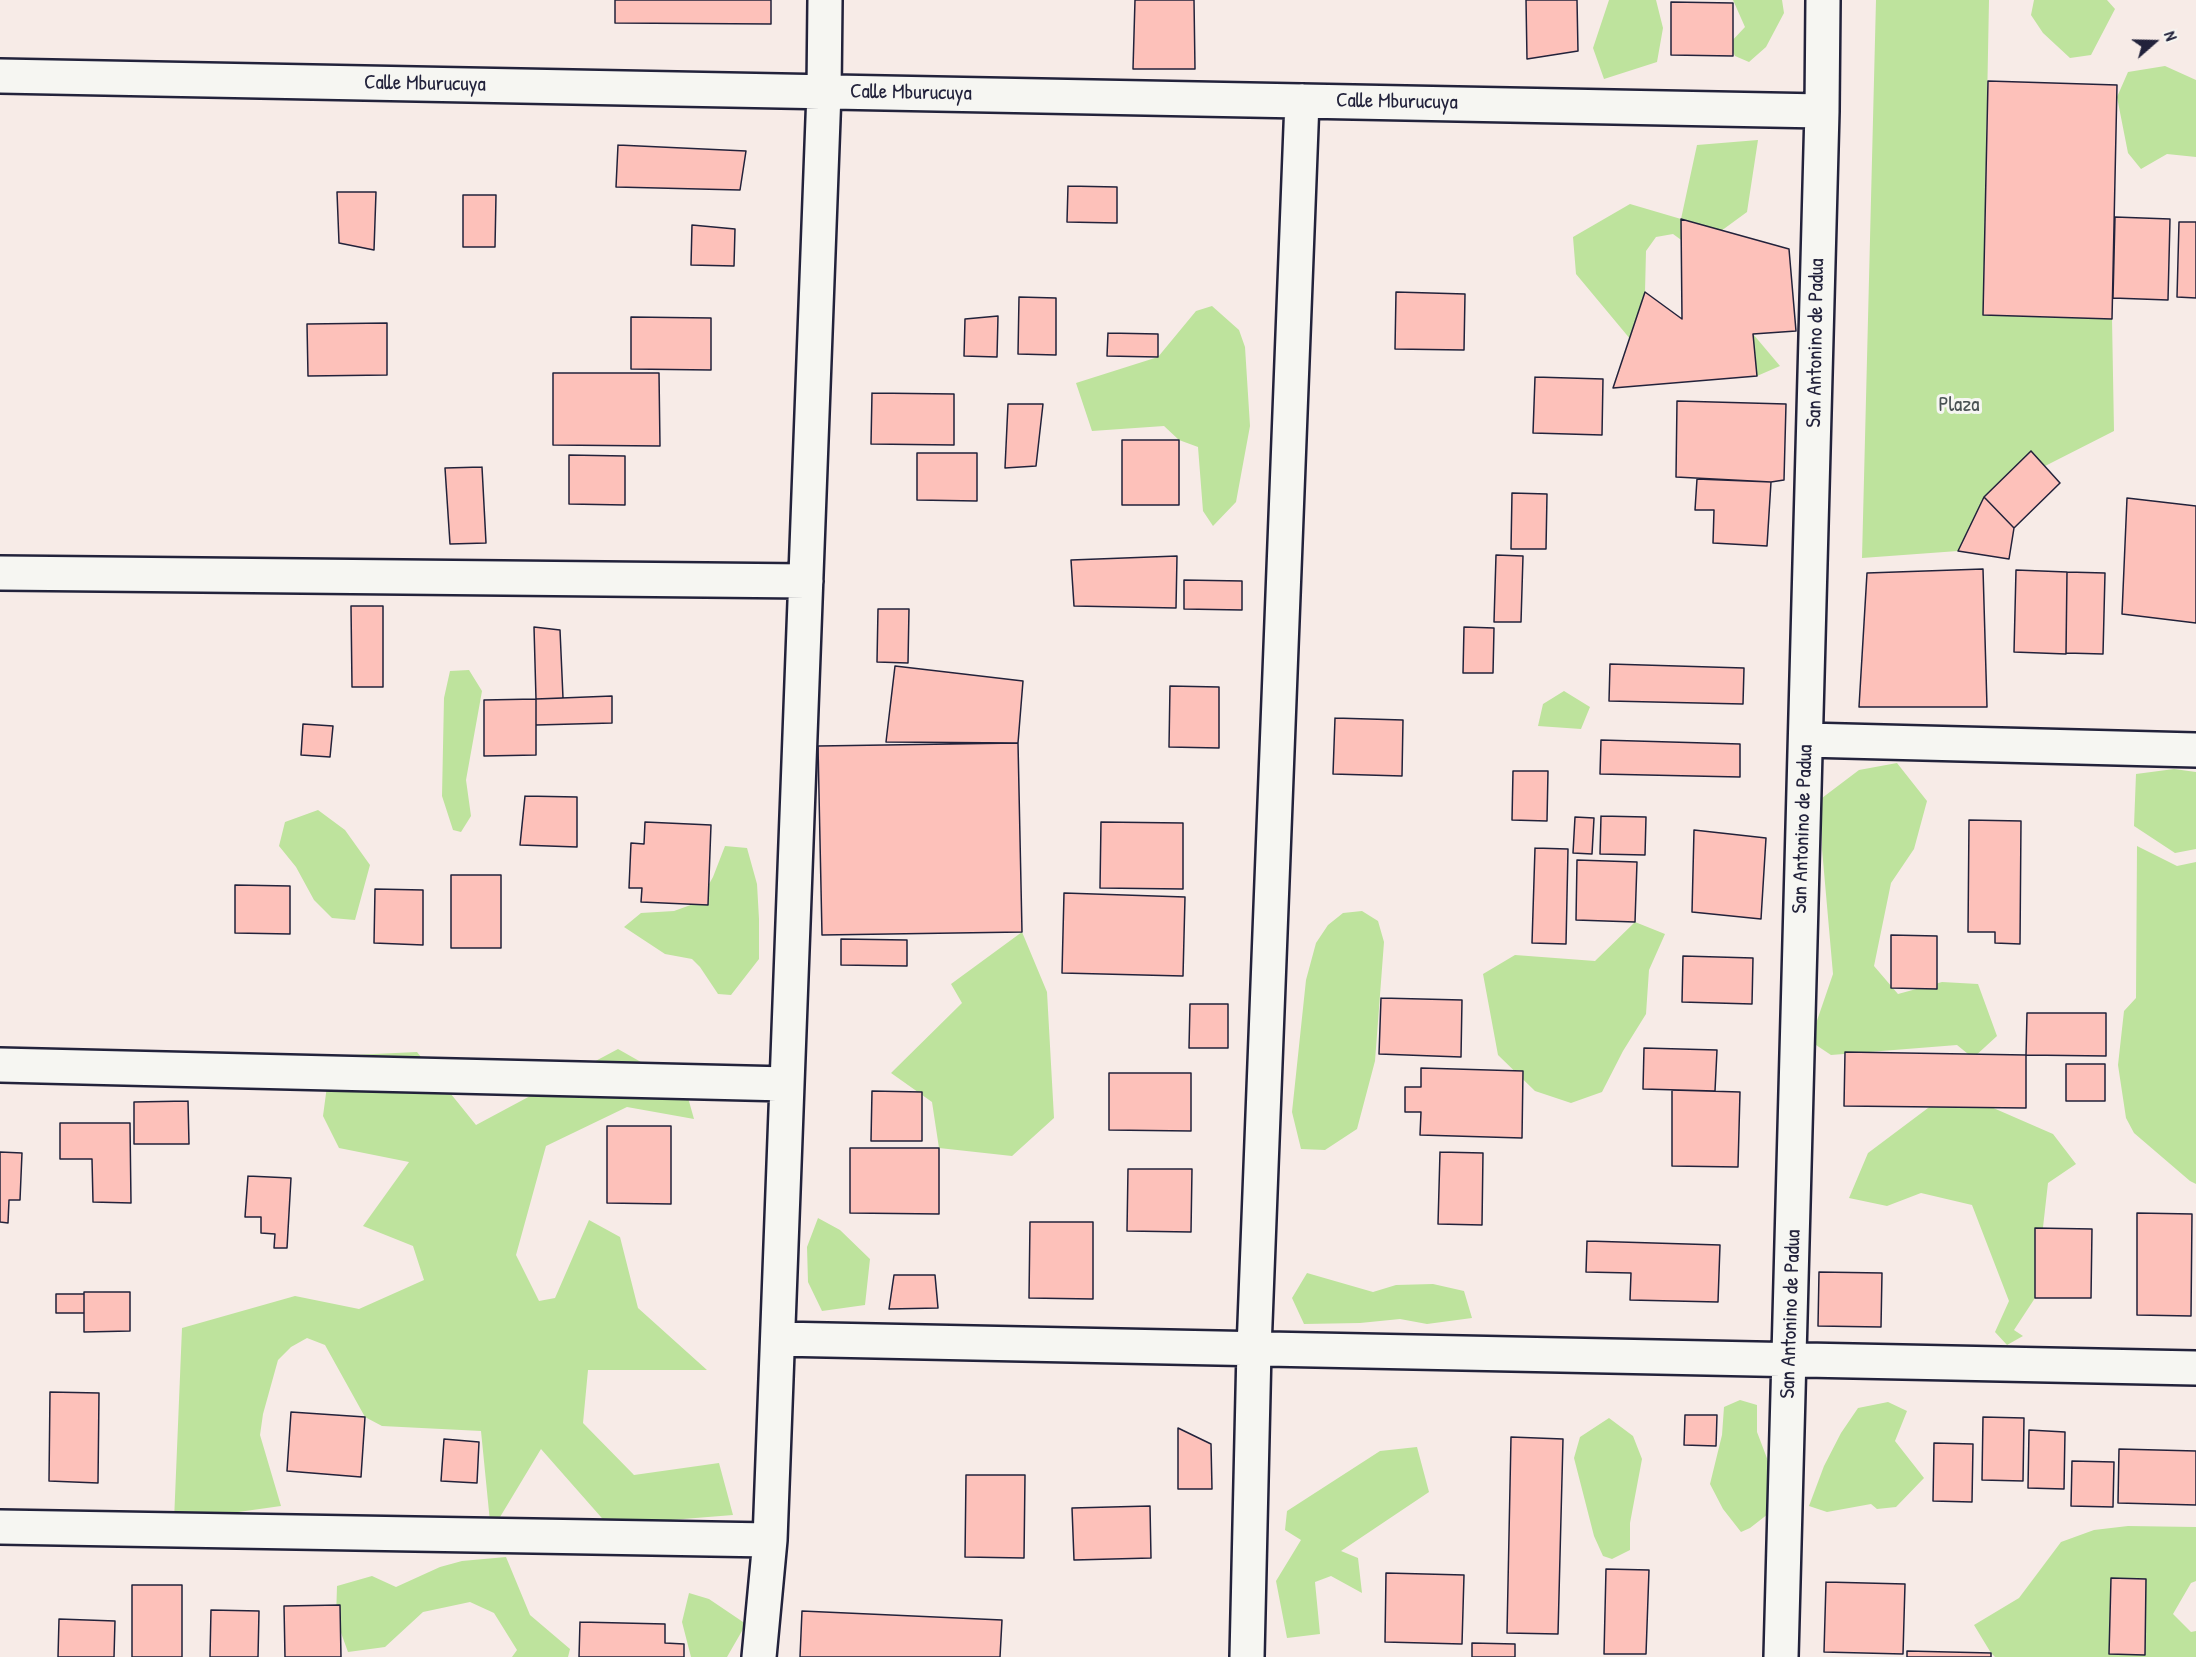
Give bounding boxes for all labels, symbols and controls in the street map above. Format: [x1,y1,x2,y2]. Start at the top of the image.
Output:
north arrow [2124,12,2184,72]
text: N [2159,28,2183,44]
street label: Calle Mburucuya [364,70,486,98]
street label: Calle Mburucuya [850,79,972,107]
street label: Calle Mburucuya [1336,88,1458,116]
street label: San Antonino de Padua [1802,258,1830,428]
park label: Plaza [1938,392,1980,418]
street label: San Antonino de Padua [1787,744,1819,914]
street label: San Antonino de Padua [1775,1229,1807,1399]

